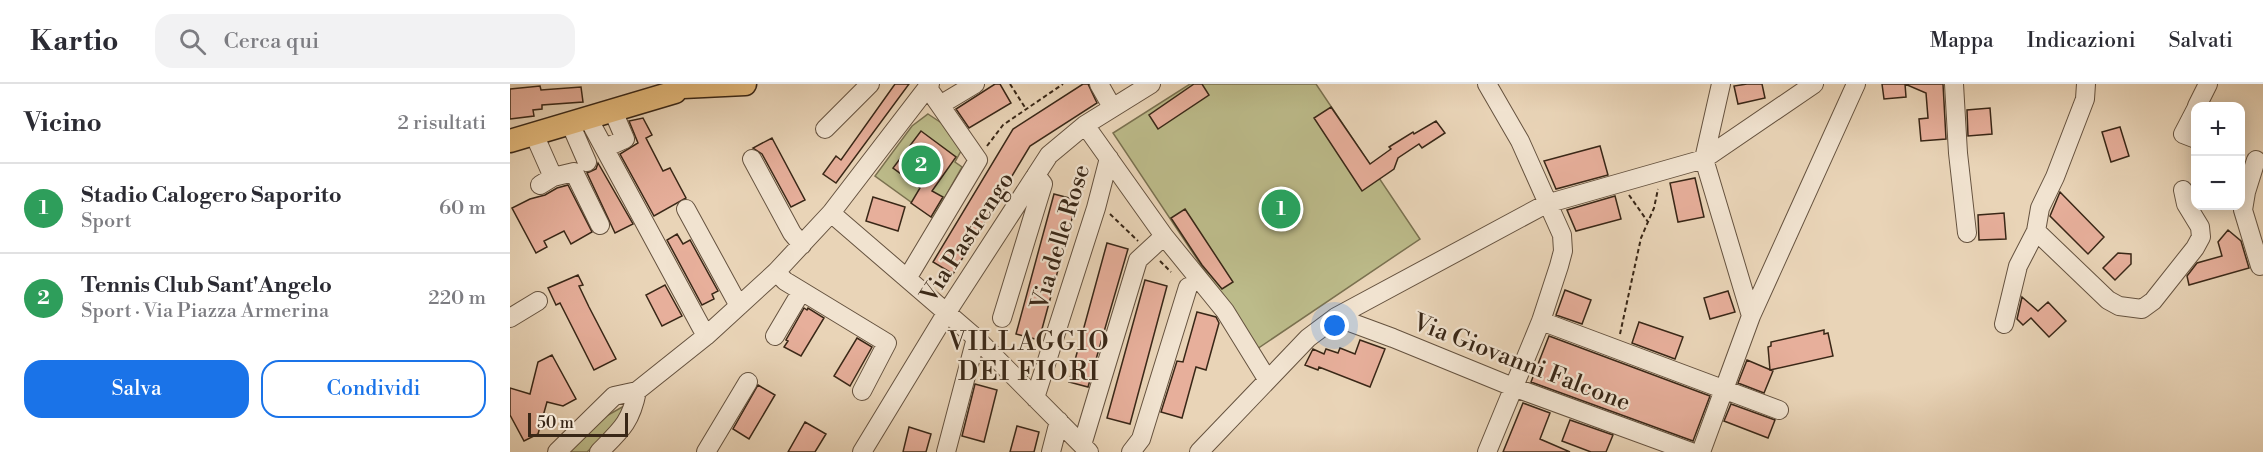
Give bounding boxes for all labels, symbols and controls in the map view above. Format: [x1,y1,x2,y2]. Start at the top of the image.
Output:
search box [155,14,575,68]
text: Kartio [30,24,119,59]
icon: search [176,25,209,58]
text: Cerca qui [224,28,319,55]
text: Mappa [1930,28,1994,54]
text: Indicazioni [2027,28,2136,54]
text: Salvati [2169,28,2233,54]
map controls [2191,102,2245,210]
button: + [2191,102,2245,156]
text: Vicino [24,107,102,139]
text: 2 risultati [398,111,486,136]
pin: 2 [902,142,940,188]
button: − [2191,156,2245,210]
street label: Via delle Rose [1024,161,1097,315]
street label: Via Pastrengo [914,167,1021,309]
text: Stadio Calogero Saporito [81,182,342,209]
pin: 1 [1262,186,1300,232]
text: 1 [39,196,48,221]
text: 60 m [439,196,486,221]
text: Sport [81,209,132,234]
text: Tennis Club Sant'Angelo [81,272,332,299]
text: 2 [37,286,50,311]
text: 220 m [428,286,486,311]
text: Sport · Via Piazza Armerina [81,299,329,324]
street label: Via Giovanni Falcone [1408,307,1635,418]
your location [1320,311,1349,340]
district label: VILLAGGIO DEI FIORI [947,326,1110,388]
button: Salva [24,360,249,418]
button: Condividi [261,360,486,418]
scale bar [528,410,628,438]
text: 50 m [537,413,574,433]

